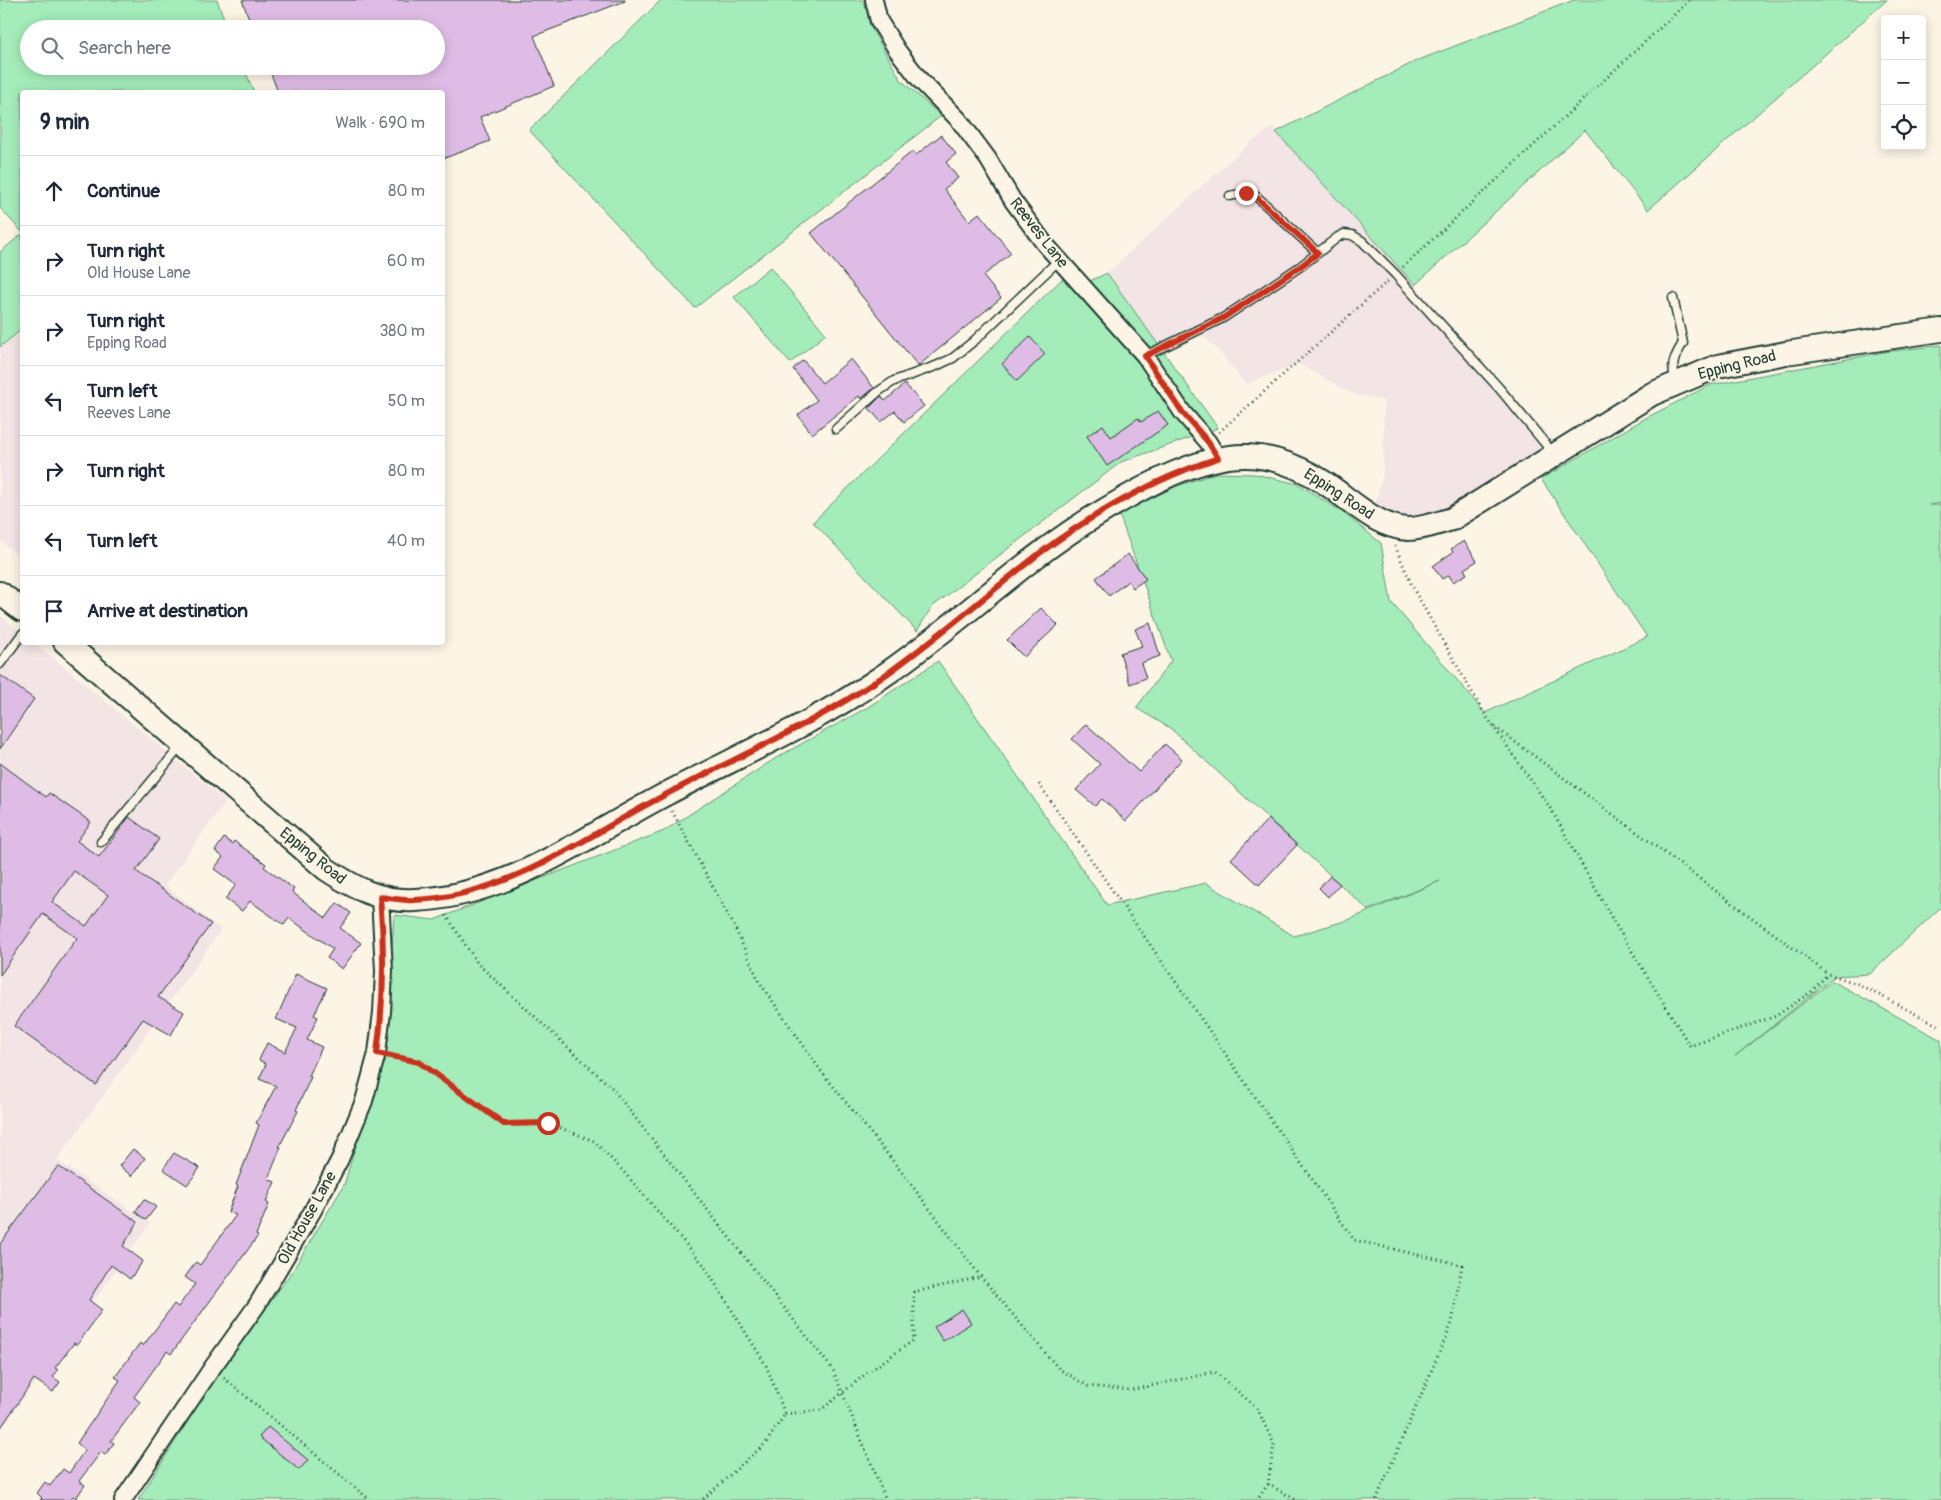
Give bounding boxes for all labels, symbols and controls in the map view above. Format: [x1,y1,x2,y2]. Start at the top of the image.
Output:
map controls [1881,15,1926,150]
button: + [1881,15,1926,60]
search box [20,20,445,75]
icon: search [38,34,66,62]
text: Search here [78,36,171,60]
button: − [1881,60,1926,105]
button: locate [1881,105,1926,150]
text: 9 min [40,109,89,136]
text: Walk · 690 m [335,113,425,133]
icon: ahead [40,177,68,205]
text: Continue [87,179,160,203]
text: 80 m [388,181,425,201]
route end [1235,182,1258,205]
street label: Reeves Lane [1005,194,1073,272]
text: Turn right [87,239,165,263]
icon: right [40,247,68,275]
text: 60 m [387,251,425,271]
text: Old House Lane [87,263,191,283]
text: Turn right [87,309,165,333]
icon: right [40,317,68,345]
text: 380 m [379,321,425,341]
text: Epping Road [87,333,167,353]
street label: Epping Road [1696,346,1778,384]
text: Turn left [87,379,157,403]
icon: left [40,387,68,415]
text: 50 m [388,391,425,411]
text: Reeves Lane [87,403,171,423]
icon: right [40,457,68,485]
text: Turn right [87,459,165,483]
text: 80 m [388,461,425,481]
street label: Epping Road [1300,464,1378,524]
icon: left [40,527,68,555]
text: Turn left [87,529,157,553]
text: 40 m [387,531,425,551]
icon: arrive [40,597,68,625]
text: Arrive at destination [87,599,248,623]
street label: Epping Road [276,823,350,889]
route start [537,1112,560,1135]
street label: Old House Lane [273,1168,341,1268]

